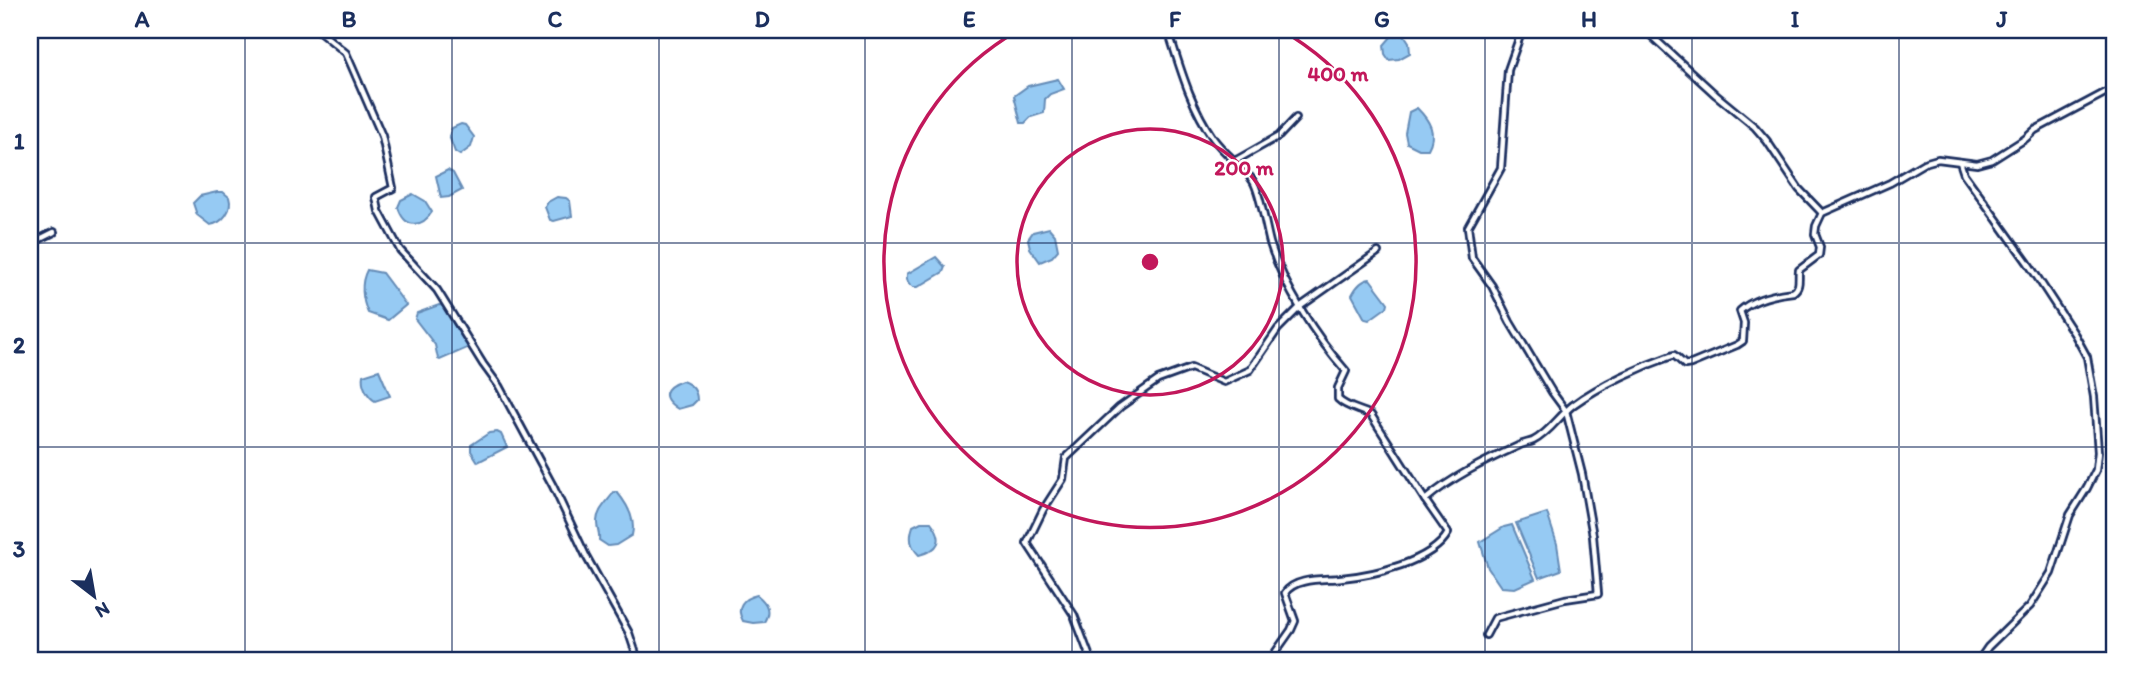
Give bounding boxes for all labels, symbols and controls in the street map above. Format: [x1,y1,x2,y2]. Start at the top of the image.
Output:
text: A [134,5,150,33]
text: B [342,5,357,33]
text: C [548,5,563,33]
text: D [754,5,770,33]
text: E [963,5,976,33]
text: F [1169,5,1182,33]
text: G [1374,5,1390,33]
text: H [1581,5,1597,33]
text: I [1791,5,1800,33]
text: J [1995,5,2008,33]
text: 400 m [1308,61,1369,86]
text: 1 [14,127,25,155]
text: 200 m [1214,155,1274,180]
centre of rings [1138,250,1162,274]
text: 2 [13,331,26,359]
text: 3 [13,535,26,563]
north arrow [60,560,130,630]
text: N [91,597,114,623]

